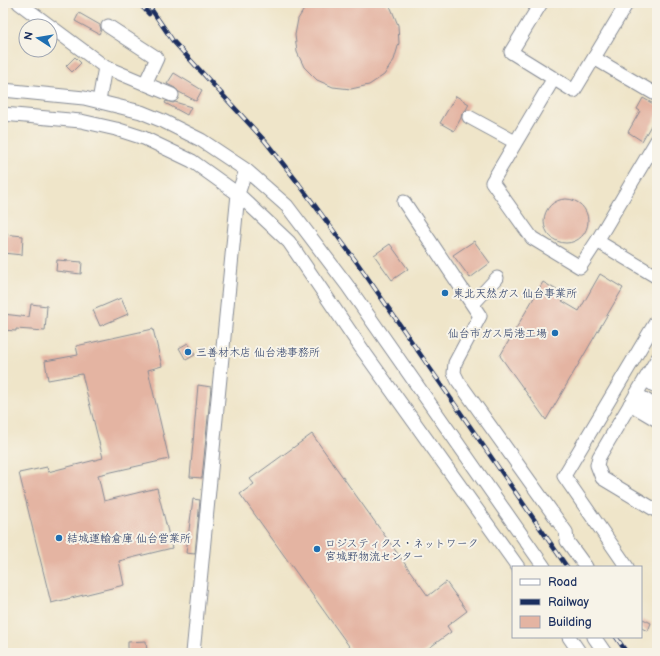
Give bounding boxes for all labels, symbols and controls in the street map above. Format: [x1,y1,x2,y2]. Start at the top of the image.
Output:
north arrow [18,18,58,58]
text: N [21,31,36,41]
place label: 東北天然ガス 仙台事業所 [453,287,577,300]
marker: 東北天然ガス 仙台事業所 [440,288,450,298]
place label: 仙台市ガス局港工場 [448,327,547,340]
marker: 仙台市ガス局港工場 [550,328,560,338]
place label: 三善材木店 仙台港事務所 [196,346,320,359]
marker: 三善材木店 仙台港事務所 [183,347,193,357]
place label: 結城運輸倉庫 仙台営業所 [67,532,191,545]
marker: 結城運輸倉庫 仙台営業所 [54,533,64,543]
place label: ロジスティクス・ネットワーク 宮城野物流センター [325,537,479,563]
marker: ロジスティクス・ネットワーク 宮城野物流センター [312,544,322,554]
legend [512,566,642,638]
text: Road [548,575,577,590]
text: Railway [548,595,590,610]
text: Building [548,615,592,630]

